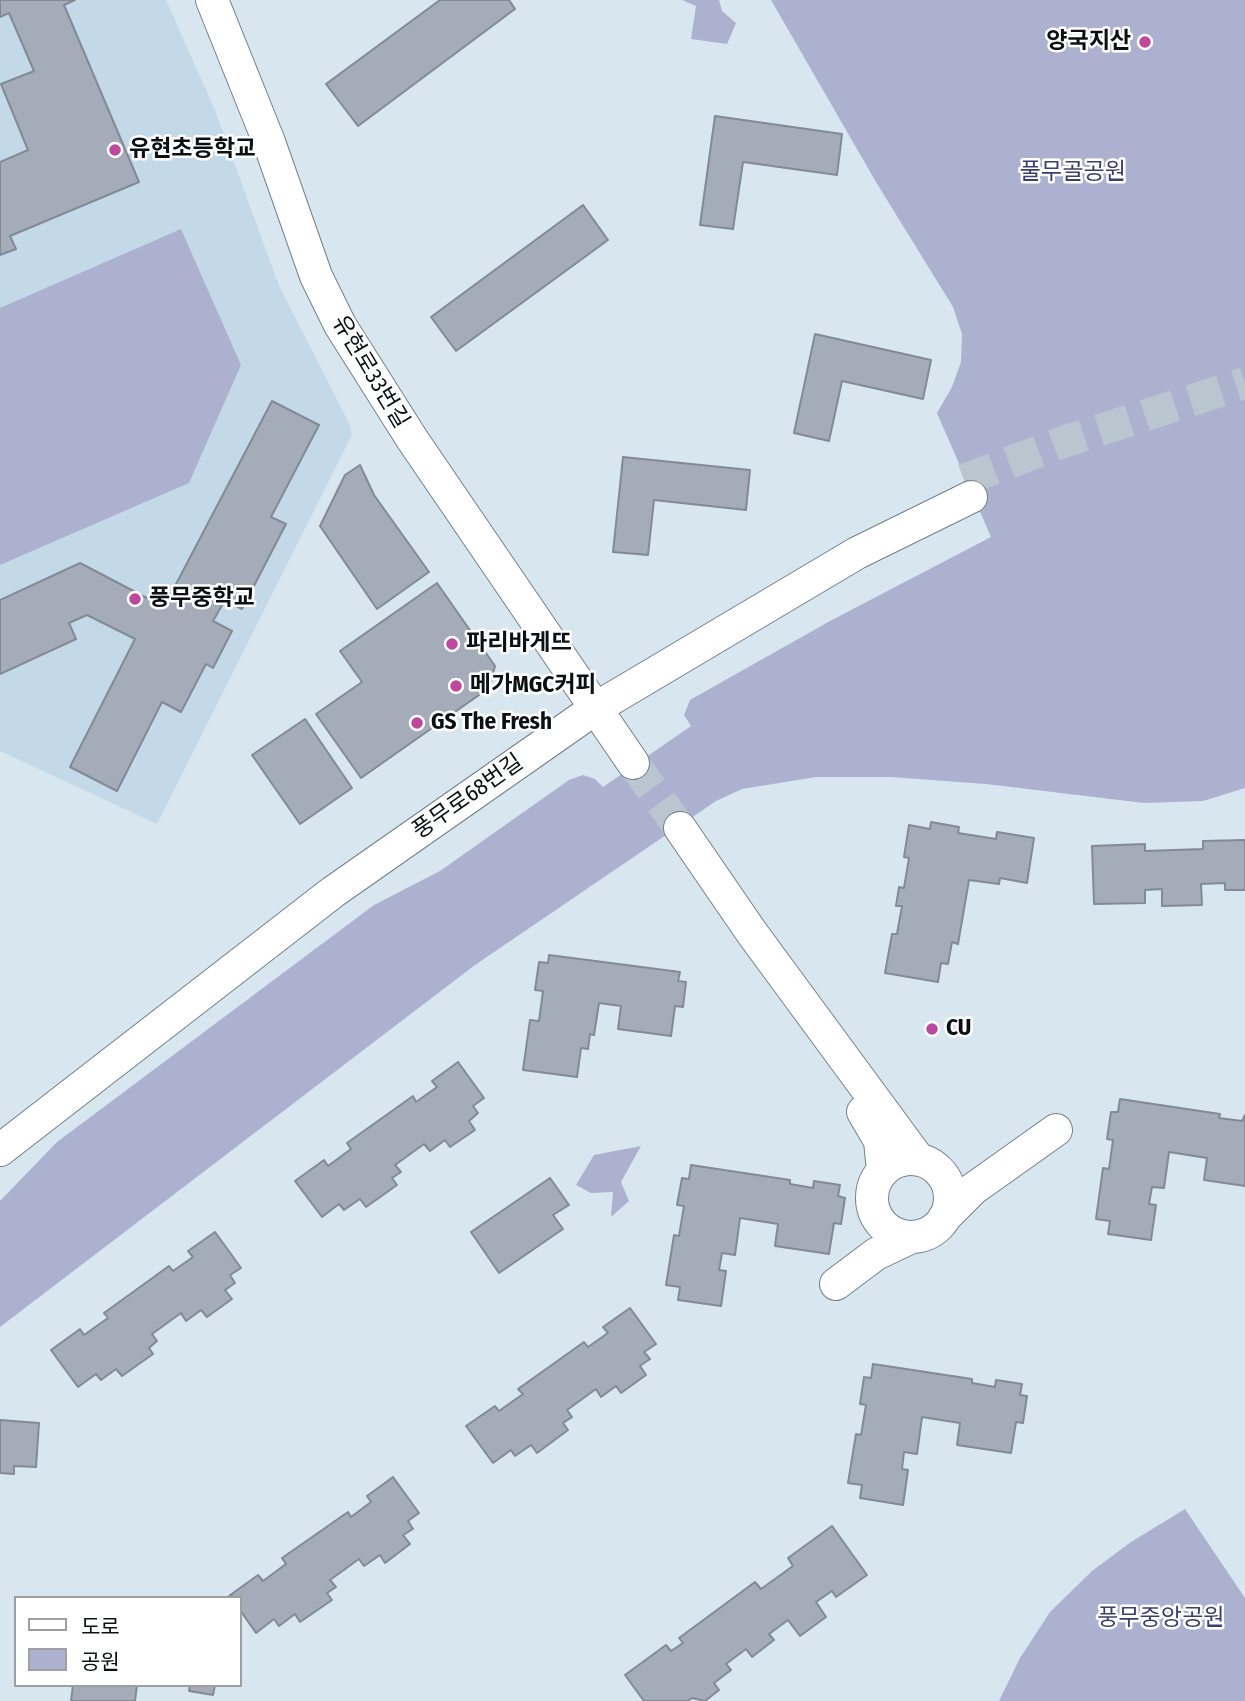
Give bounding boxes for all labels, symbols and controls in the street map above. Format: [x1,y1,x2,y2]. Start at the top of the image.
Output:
place label: 양국지산 [1046,28,1131,56]
marker: 양국지산 [1137,34,1153,50]
place label: 유현초등학교 [129,136,256,164]
marker: 유현초등학교 [107,142,123,158]
park label: 풀무골공원 [1020,159,1126,187]
street label: 유현로33번길 [326,311,414,433]
place label: 풍무중학교 [149,585,255,613]
marker: 풍무중학교 [127,591,143,607]
place label: 파리바게뜨 [466,630,572,658]
marker: 파리바게뜨 [444,636,460,652]
place label: 메가MGC커피 [470,672,597,700]
marker: 메가MGC커피 [448,678,464,694]
place label: GS The Fresh [431,709,552,737]
marker: GS The Fresh [409,715,425,731]
street label: 풍무로68번길 [407,749,529,845]
place label: CU [946,1015,971,1043]
marker: CU [924,1021,940,1037]
legend [14,1596,242,1687]
park label: 풍무중앙공원 [1098,1605,1224,1633]
text: 도로 [81,1614,120,1640]
text: 공원 [81,1649,120,1675]

